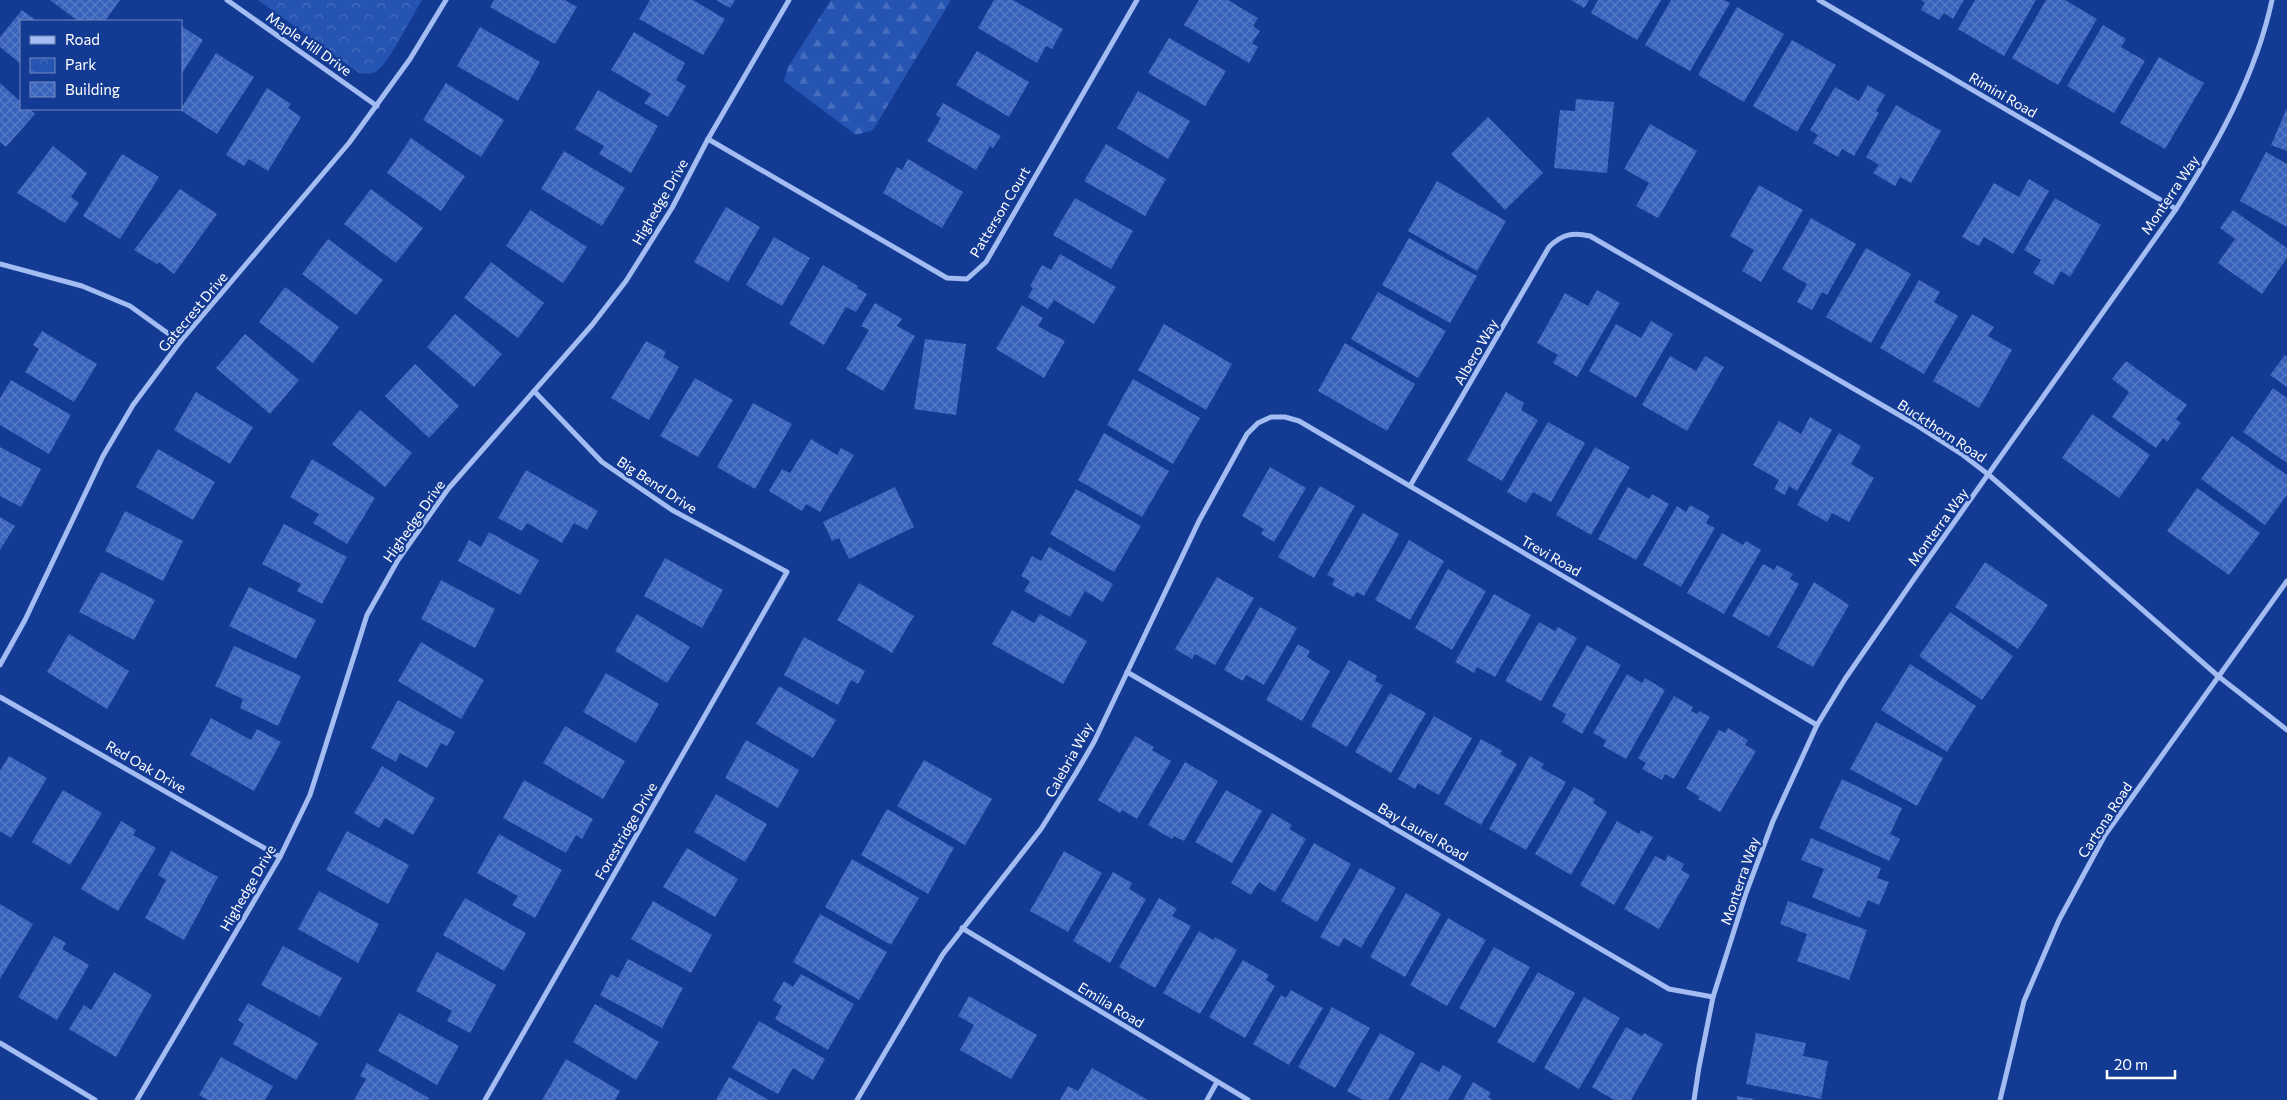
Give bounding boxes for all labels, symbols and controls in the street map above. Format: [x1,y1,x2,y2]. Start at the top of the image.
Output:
street label: Maple Hill Drive [263,8,355,79]
legend [20,20,182,110]
text: Road [65,30,100,48]
text: Park [65,55,96,73]
street label: Rimini Road [1966,68,2040,121]
text: Building [65,80,120,98]
street label: Monterra Way [2137,152,2202,238]
street label: Highedge Drive [628,156,691,248]
street label: Patterson Court [966,163,1033,260]
street label: Gatecrest Drive [154,268,231,355]
street label: Albero Way [1450,316,1501,388]
street label: Buckthorn Road [1895,396,1990,466]
street label: Big Bend Drive [614,452,700,517]
street label: Highedge Drive [379,476,448,565]
street label: Monterra Way [1904,485,1971,569]
street label: Trevi Road [1518,532,1584,580]
street label: Calebria Way [1041,719,1096,800]
street label: Red Oak Drive [103,737,189,796]
street label: Forestridge Drive [591,779,660,882]
street label: Cartona Road [2074,779,2135,861]
street label: Bay Laurel Road [1375,799,1471,864]
street label: Monterra Way [1717,835,1763,927]
street label: Highedge Drive [216,842,279,934]
street label: Emilia Road [1075,978,1147,1031]
scale bar [2107,1048,2174,1080]
text: 20 m [2114,1055,2148,1073]

